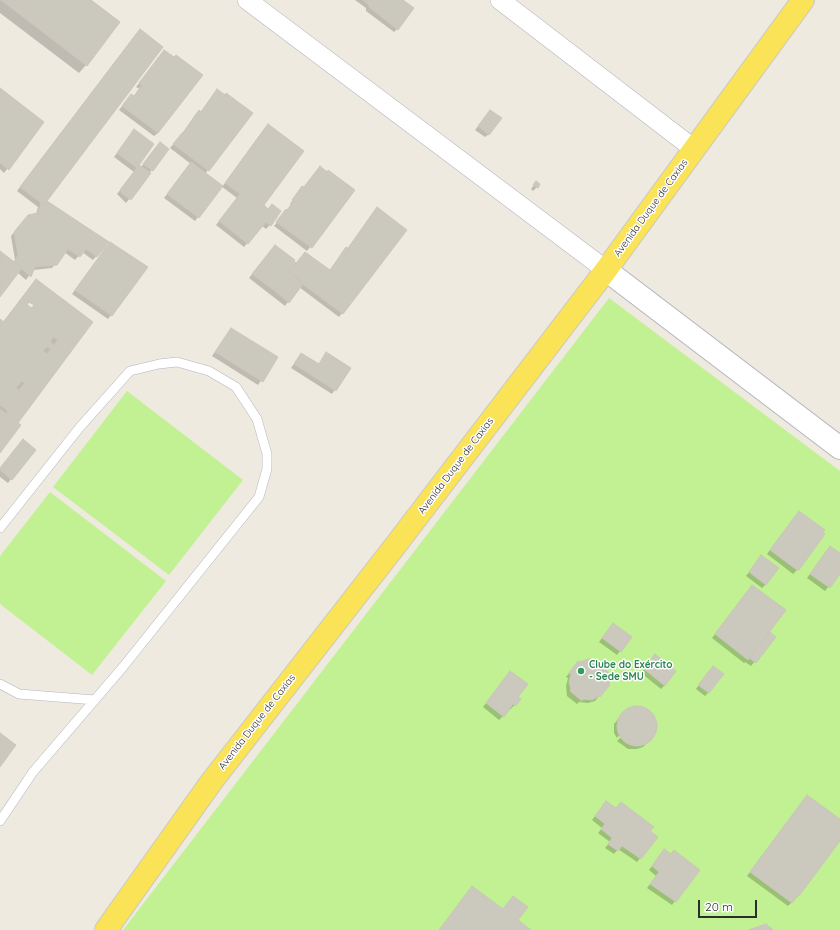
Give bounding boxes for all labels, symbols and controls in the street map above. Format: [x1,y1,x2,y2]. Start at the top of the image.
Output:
street label: Avenida Duque de Caxias [612,157,690,259]
street label: Avenida Duque de Caxias [416,415,496,517]
place label: Clube do Exército - Sede SMU [589,659,673,682]
marker: Clube do Exército - Sede SMU [576,666,586,676]
street label: Avenida Duque de Caxias [216,672,298,772]
scale bar [700,892,759,918]
text: 20 m [705,899,733,914]

